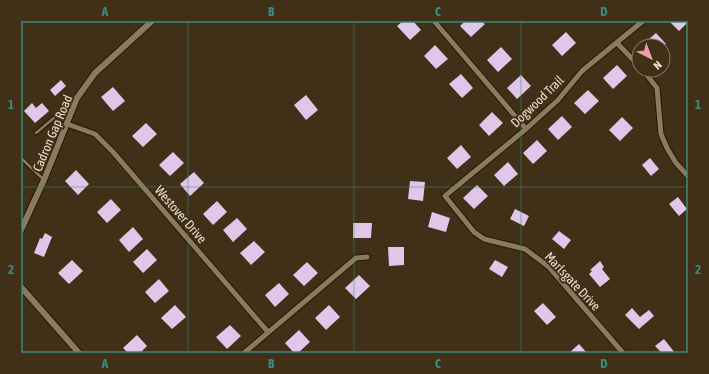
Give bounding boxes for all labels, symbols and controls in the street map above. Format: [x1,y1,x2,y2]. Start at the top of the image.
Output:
text: A [101,4,109,19]
text: B [268,4,275,19]
text: C [435,4,441,19]
text: D [600,4,608,19]
north arrow [631,38,671,78]
text: N [651,59,664,72]
street label: Dogwood Trail [508,72,567,130]
street label: Cadron Gap Road [30,93,75,174]
text: 1 [8,97,14,112]
text: 1 [695,97,701,112]
street label: Westover Drive [152,183,210,246]
street label: Marlsgate Drive [542,249,604,314]
text: 2 [8,262,14,277]
text: 2 [695,262,701,277]
text: A [101,356,109,371]
text: B [268,356,275,371]
text: C [435,356,441,371]
text: D [600,356,608,371]

